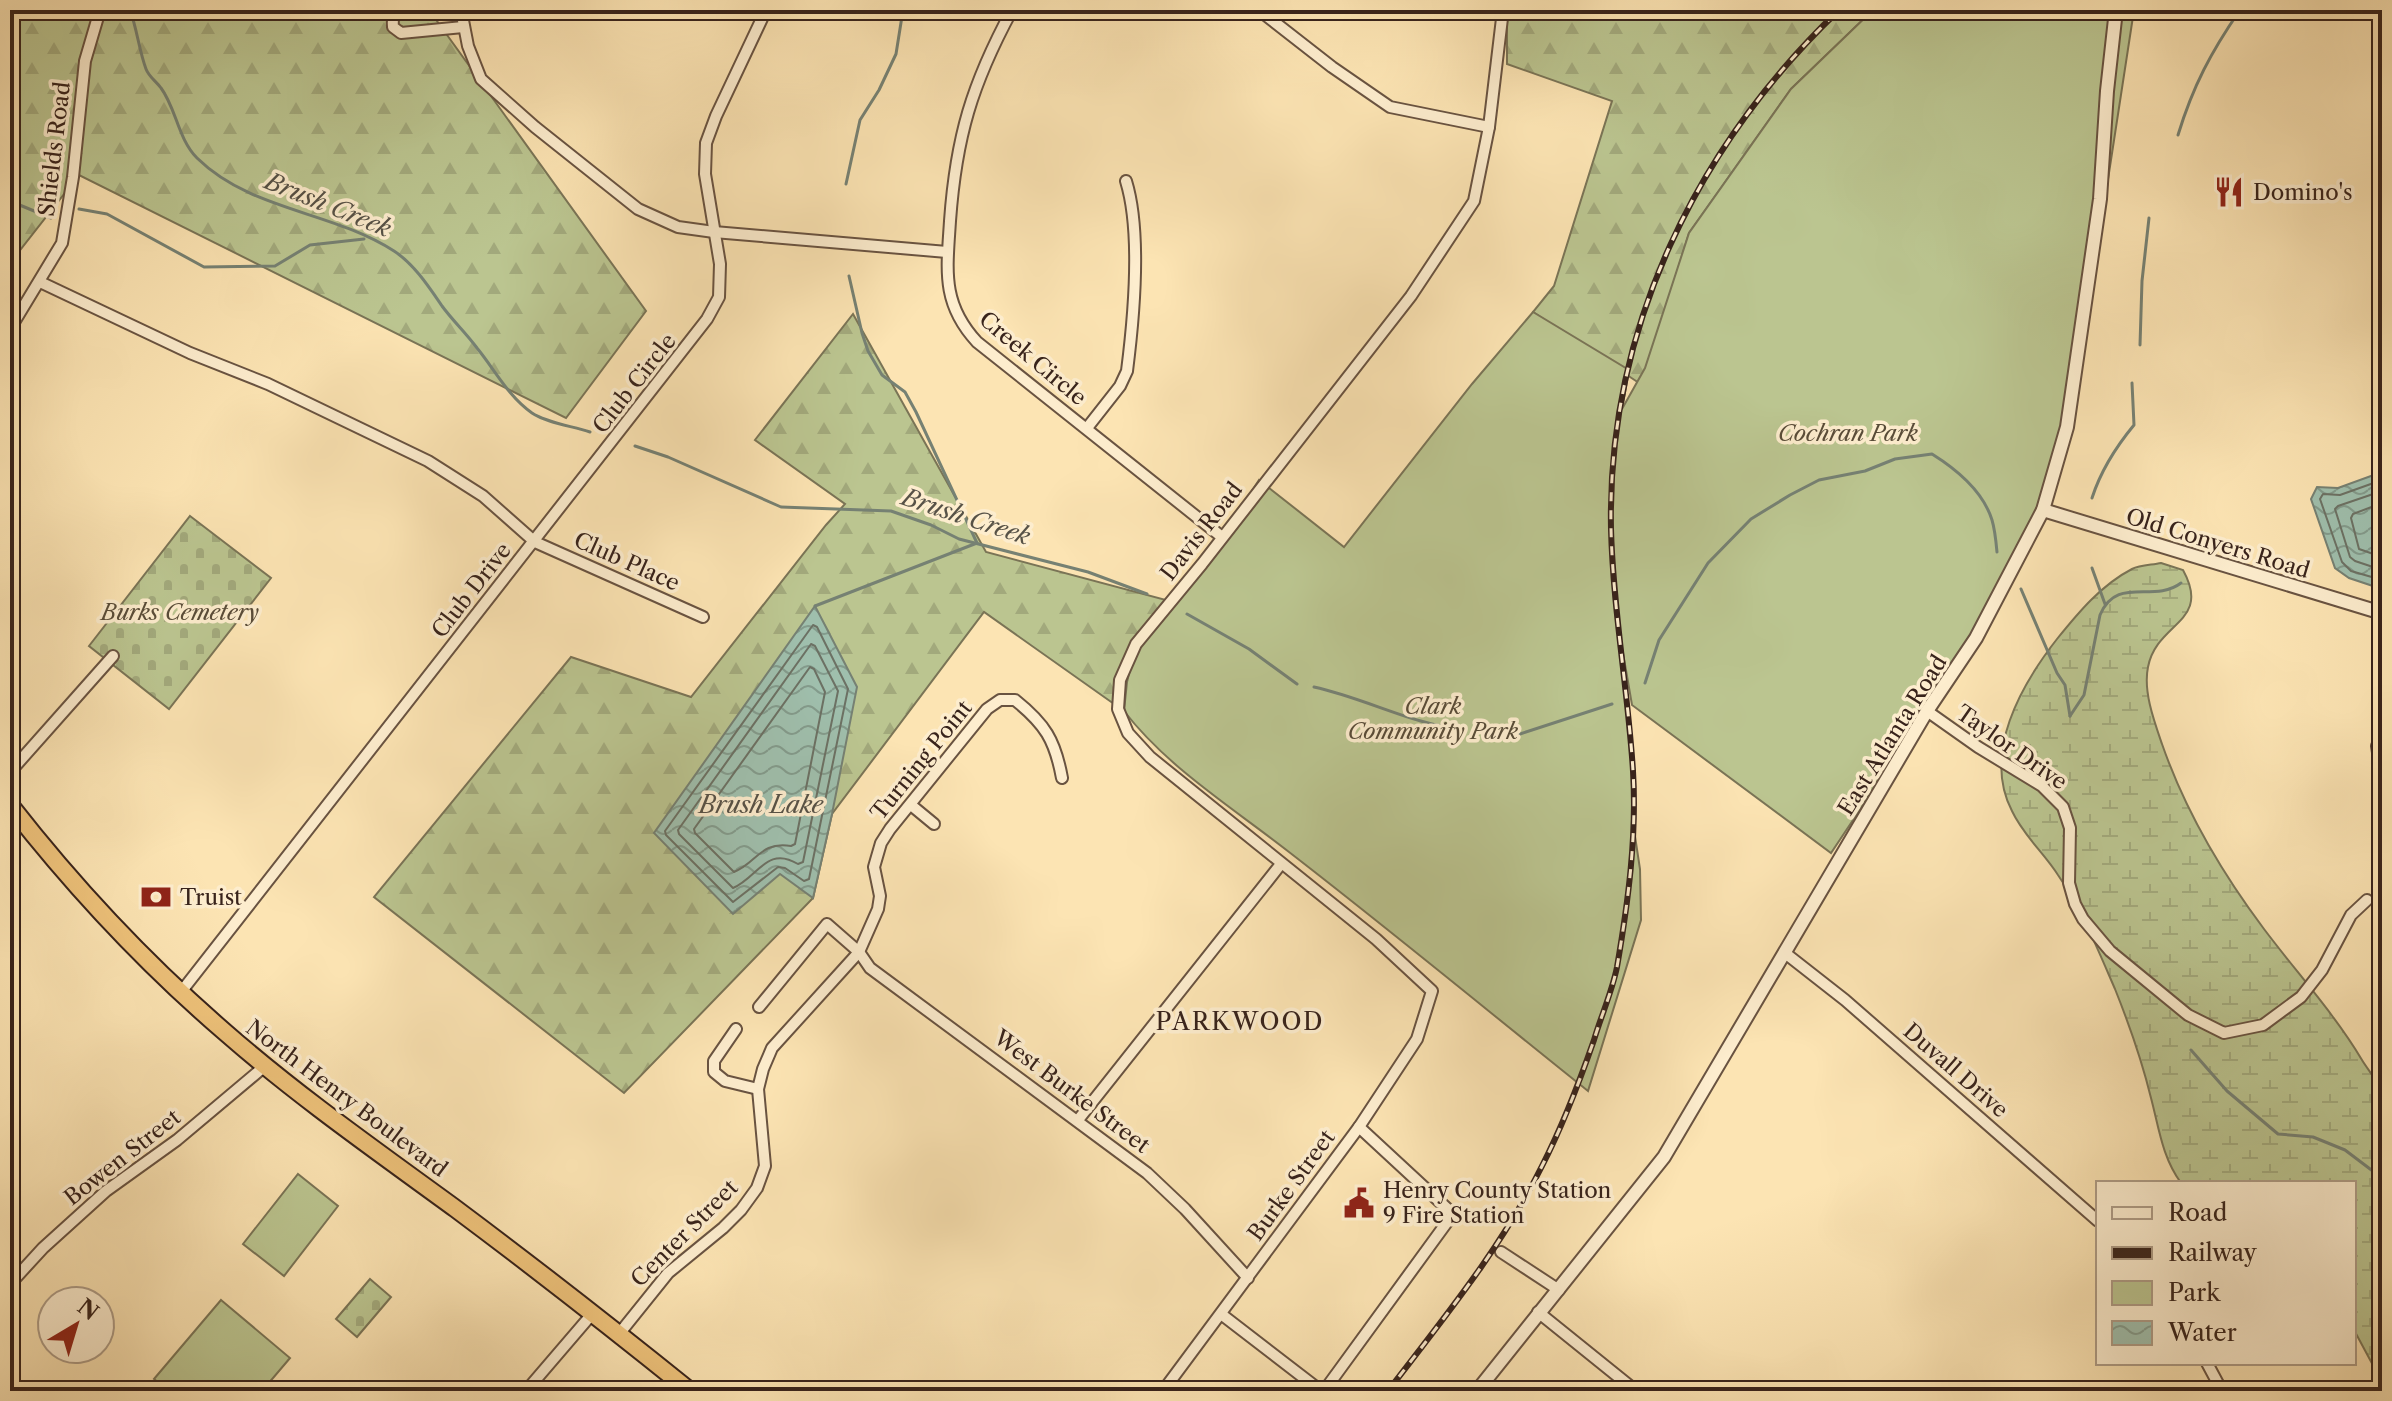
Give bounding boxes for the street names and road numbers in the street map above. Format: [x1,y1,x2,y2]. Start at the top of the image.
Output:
street label: Shields Road [33,80,76,218]
street label: Creek Circle [974,306,1092,411]
street label: Club Circle [587,328,682,439]
street label: Davis Road [1155,477,1248,586]
street label: Old Conyers Road [2123,503,2313,584]
street label: Club Place [570,526,684,597]
street label: Club Drive [426,537,517,643]
street label: East Atlanta Road [1832,650,1953,820]
street label: Turning Point [865,695,978,826]
street label: Taylor Drive [1951,699,2072,796]
street label: North Henry Boulevard [241,1014,453,1183]
street label: Duvall Drive [1898,1017,2014,1123]
street label: West Burke Street [988,1023,1155,1159]
street label: Bowen Street [59,1103,186,1211]
street label: Burke Street [1242,1124,1341,1246]
street label: Center Street [625,1174,744,1292]

